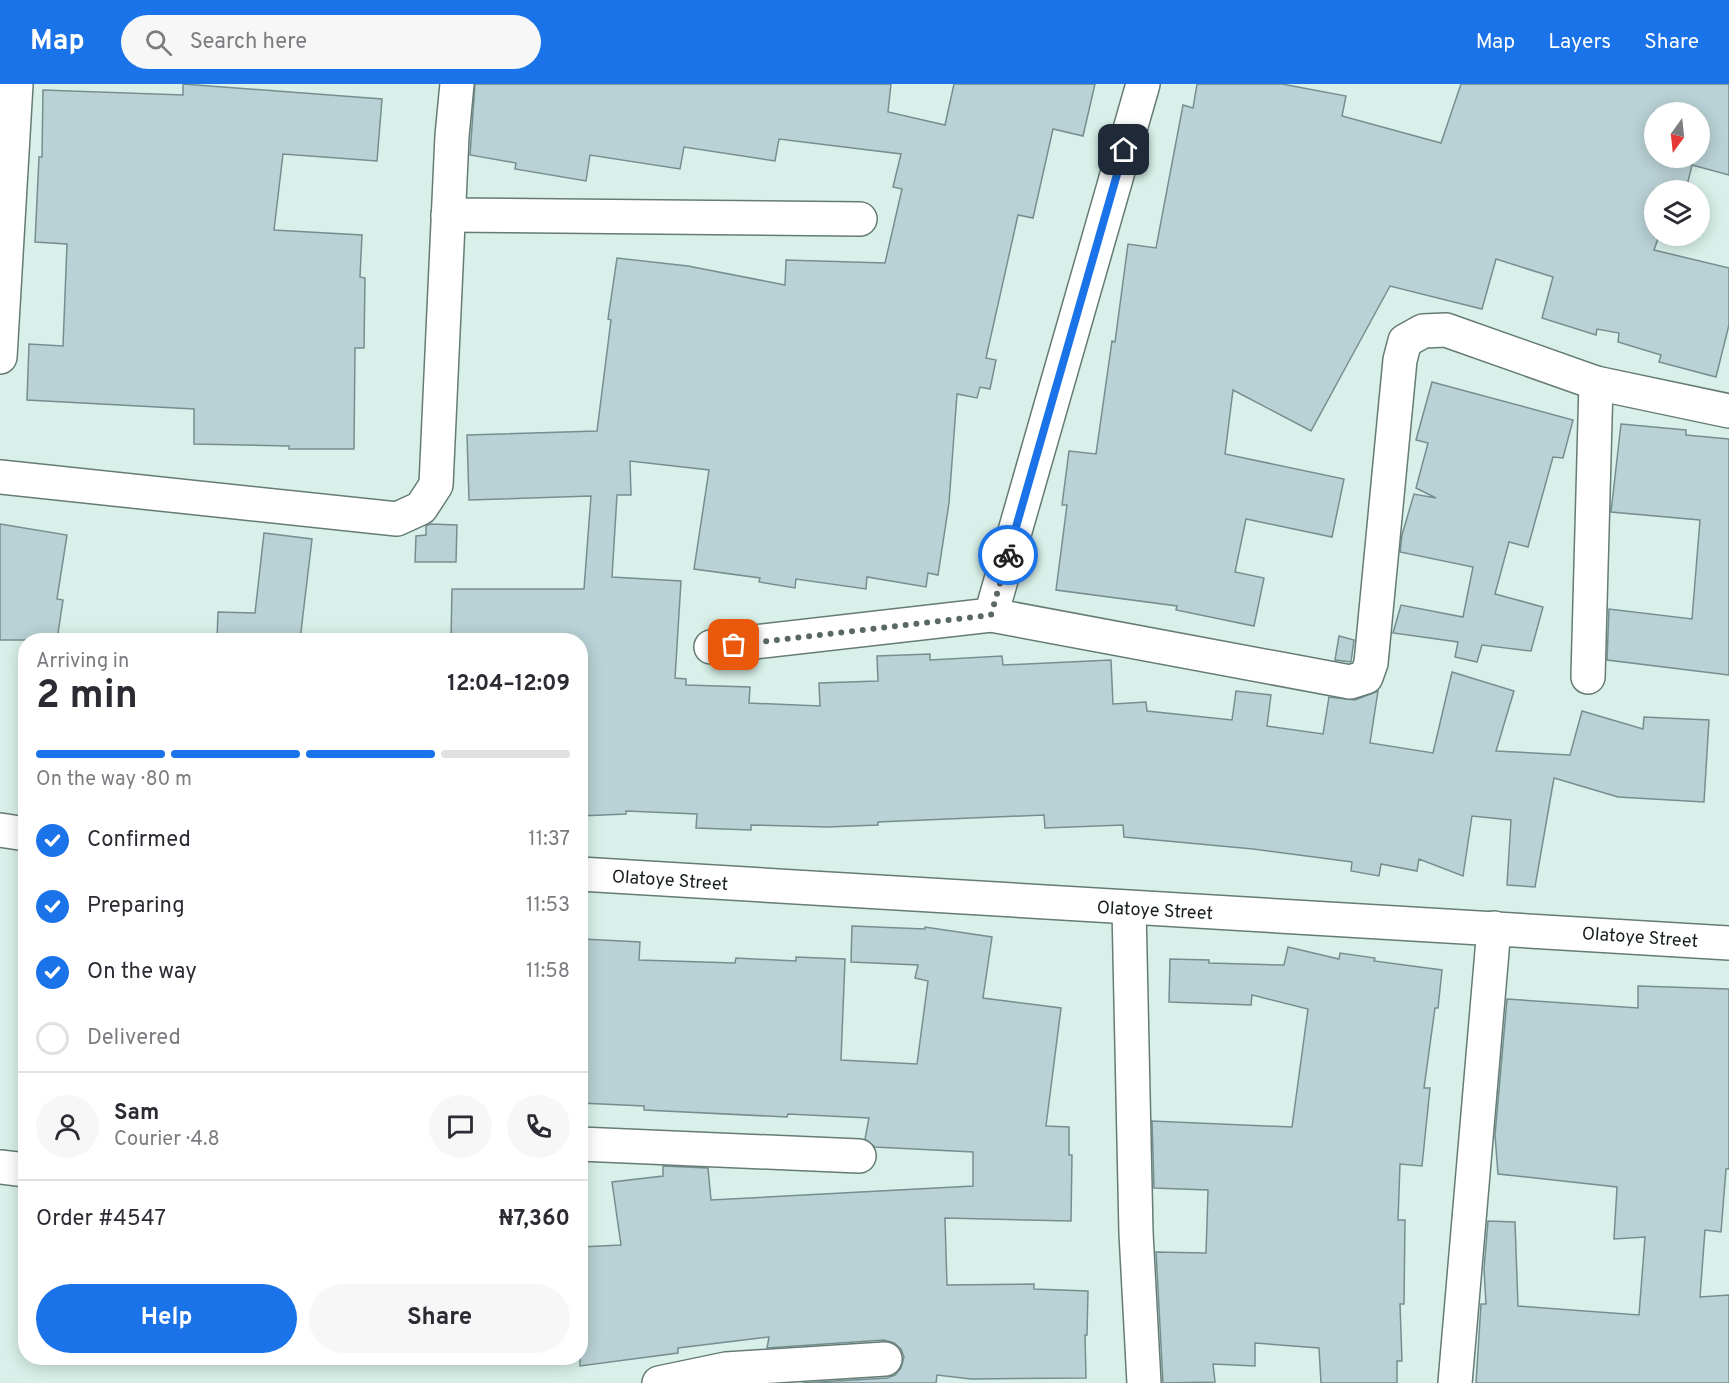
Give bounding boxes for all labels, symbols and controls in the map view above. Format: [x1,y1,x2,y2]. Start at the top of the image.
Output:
search box [121,15,541,69]
text: Map [30,24,85,60]
icon: search [142,26,175,59]
text: Search here [190,29,307,56]
text: Map [1476,29,1515,56]
text: Layers [1548,29,1611,56]
text: Share [1644,29,1699,56]
north arrow [1644,102,1710,168]
map controls [1644,102,1710,246]
pin [1098,124,1149,175]
icon: home [1107,133,1140,166]
button: layers [1644,180,1710,246]
courier [978,525,1038,585]
icon: bike [992,539,1025,572]
pin [708,619,759,670]
icon: bag [717,628,750,661]
text: Arriving in [36,649,129,675]
text: 12:04–12:09 [447,671,570,698]
text: 2 min [36,673,138,722]
text: On the way · 80 m [36,767,192,793]
icon: check [36,824,69,857]
text: Confirmed [87,827,191,854]
text: 11:37 [528,827,570,853]
street label: Olatoye Street [611,866,729,897]
icon: check [36,890,69,923]
text: Preparing [87,893,185,920]
text: 11:53 [526,893,570,919]
street label: Olatoye Street [1096,897,1214,926]
street label: Olatoye Street [1581,923,1699,954]
icon: check [36,956,69,989]
text: On the way [87,959,197,986]
text: 11:58 [526,959,570,985]
text: Delivered [87,1025,181,1052]
button: person [36,1095,99,1158]
button: chat [429,1095,492,1158]
button: phone [507,1095,570,1158]
text: Sam [114,1100,159,1127]
text: Courier · 4.8 [114,1127,220,1153]
text: Order #4547 [36,1206,166,1233]
text: ₦7,360 [499,1206,570,1233]
button: Help [36,1284,297,1353]
button: Share [309,1284,570,1353]

